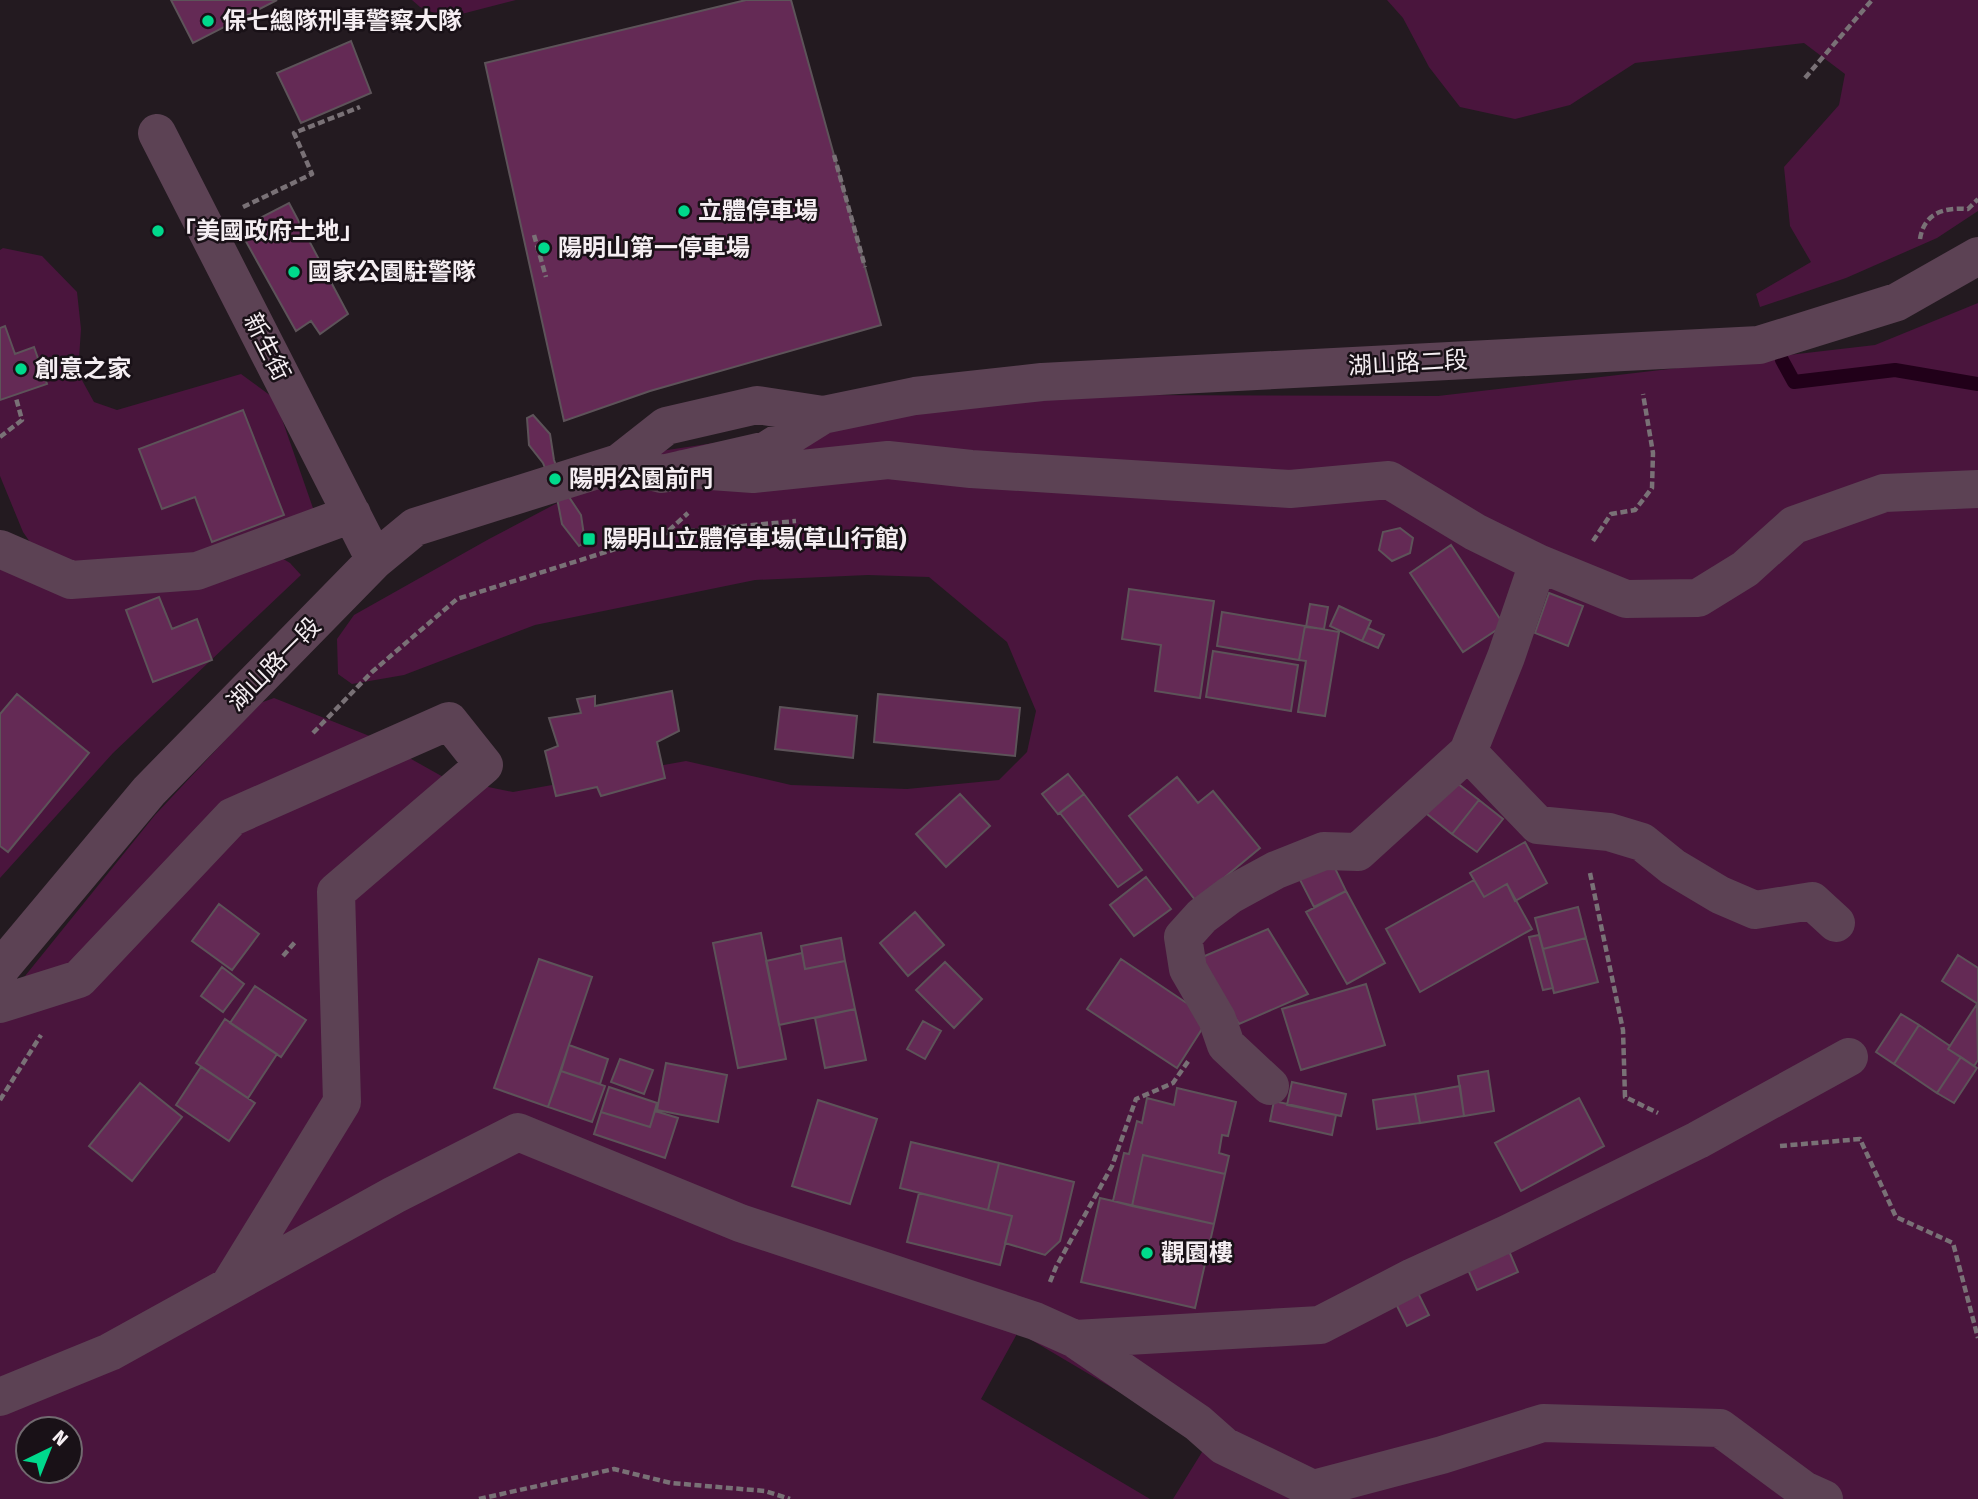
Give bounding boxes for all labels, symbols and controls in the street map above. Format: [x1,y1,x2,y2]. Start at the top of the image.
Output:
place label: 保七總隊刑事警察大隊 [222,7,462,35]
marker: 保七總隊刑事警察大隊 [200,13,216,29]
place label: 立體停車場 [698,197,818,225]
marker: 立體停車場 [676,203,692,219]
place label: 「美國政府土地」 [172,217,364,245]
marker: 「美國政府土地」 [150,223,166,239]
place label: 陽明山第一停車場 [558,234,750,262]
marker: 陽明山第一停車場 [536,240,552,256]
place label: 國家公園駐警隊 [308,258,476,286]
marker: 國家公園駐警隊 [286,264,302,280]
street label: 新生街 [238,309,296,385]
street label: 湖山路二段 [1347,346,1469,380]
place label: 創意之家 [35,355,131,383]
marker: 創意之家 [13,361,29,377]
place label: 陽明公園前門 [569,465,713,493]
marker: 陽明公園前門 [547,471,563,487]
place label: 陽明山立體停車場(草山行館) [603,525,907,553]
marker: 陽明山立體停車場(草山行館) [581,531,597,547]
street label: 湖山路一段 [222,612,326,716]
place label: 觀園樓 [1161,1239,1233,1267]
marker: 觀園樓 [1139,1245,1155,1261]
north arrow [14,1415,84,1485]
text: N [48,1425,73,1451]

